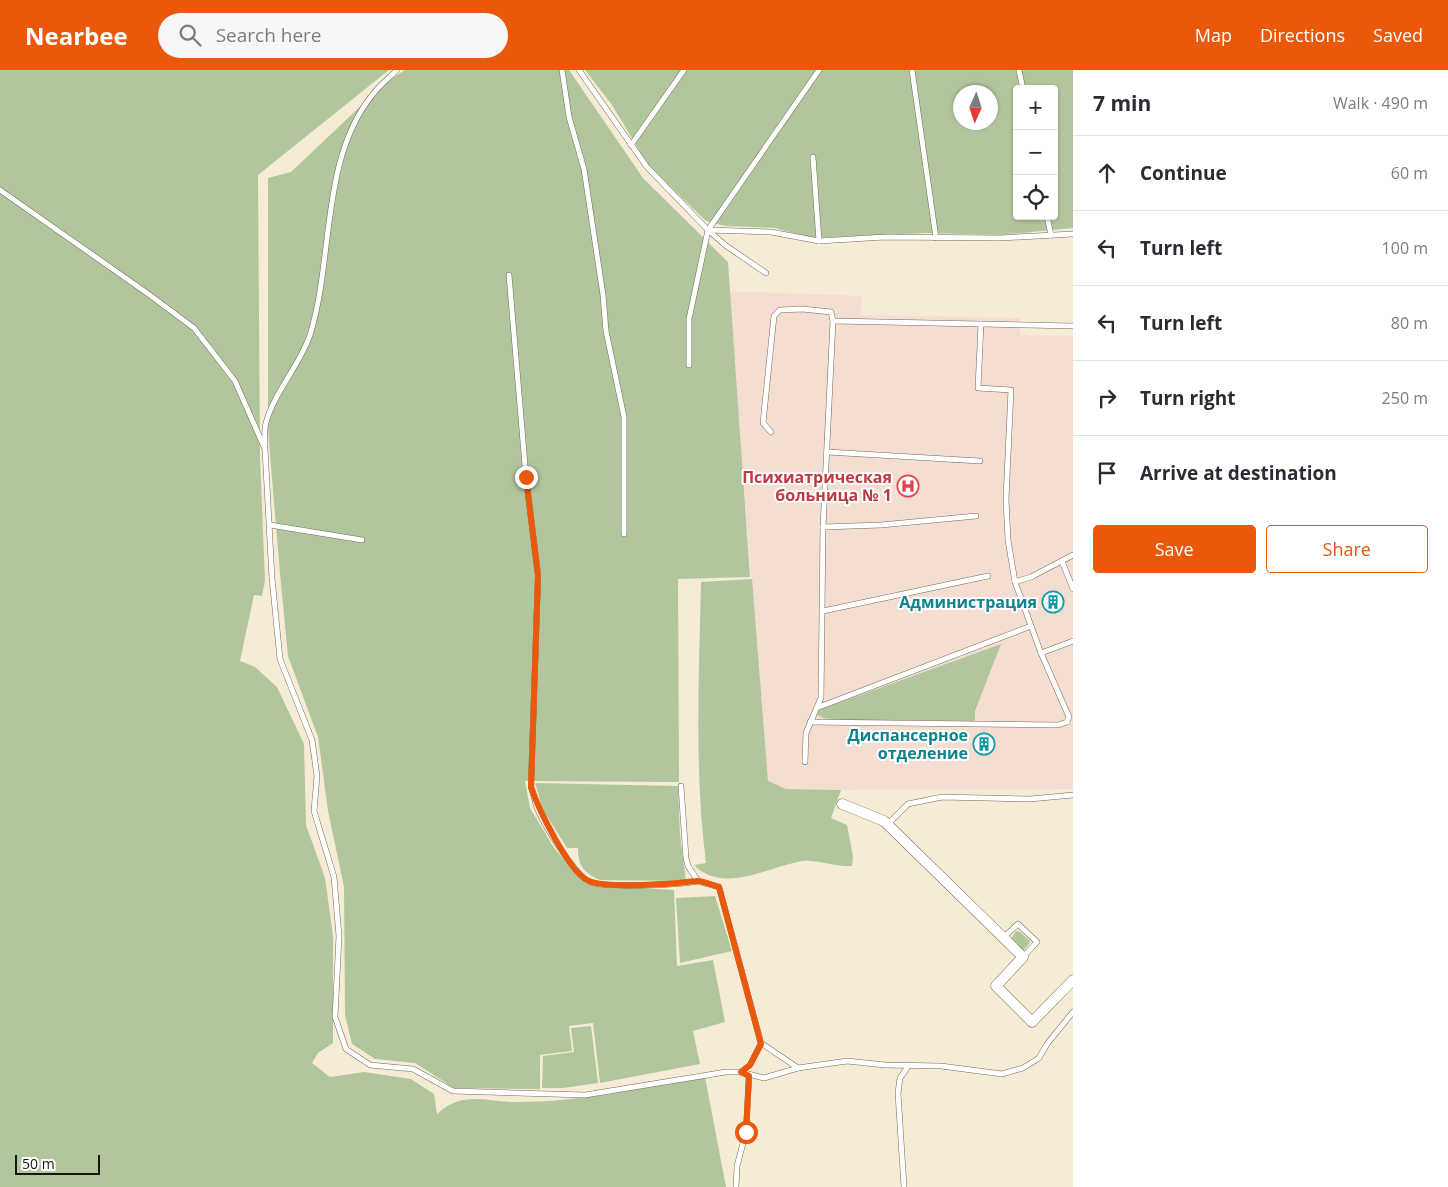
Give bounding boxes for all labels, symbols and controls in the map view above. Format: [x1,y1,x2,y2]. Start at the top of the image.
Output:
search box [158,13,508,58]
text: Nearbee [25,19,128,52]
icon: search [176,21,204,49]
text: Search here [216,22,322,48]
text: Map [1195,23,1232,47]
text: Directions [1260,23,1345,47]
text: Saved [1373,23,1423,47]
north arrow [953,85,998,130]
map controls [1013,85,1058,220]
button: + [1013,85,1058,130]
text: 7 min [1093,89,1151,117]
text: Walk · 490 m [1333,92,1428,114]
button: − [1013,130,1058,175]
icon: ahead [1093,159,1121,187]
text: Continue [1140,160,1227,186]
text: 60 m [1391,162,1428,184]
button: locate [1013,175,1058,220]
icon: left [1093,234,1121,262]
text: Turn left [1140,235,1222,261]
text: 100 m [1382,237,1428,259]
icon: left [1093,309,1121,337]
text: Turn left [1140,310,1222,336]
text: 80 m [1391,312,1428,334]
icon: right [1093,384,1121,412]
text: Turn right [1140,385,1235,411]
text: 250 m [1382,387,1428,409]
icon: arrive [1093,459,1121,487]
text: Arrive at destination [1140,460,1337,486]
route end [515,466,538,489]
place label: Психиатрическая больница № 1 [742,466,892,506]
hospital icon: Психиатрическая больница № 1 [896,474,920,498]
button: Save [1093,525,1256,573]
button: Share [1266,525,1428,573]
building icon: Администрация [1041,590,1065,614]
place label: Администрация [899,591,1037,613]
place label: Диспансерное отделение [848,724,968,764]
building icon: Диспансерное отделение [972,732,996,756]
route start [735,1121,758,1144]
scale bar [15,1152,100,1175]
text: 50 m [22,1154,55,1173]

